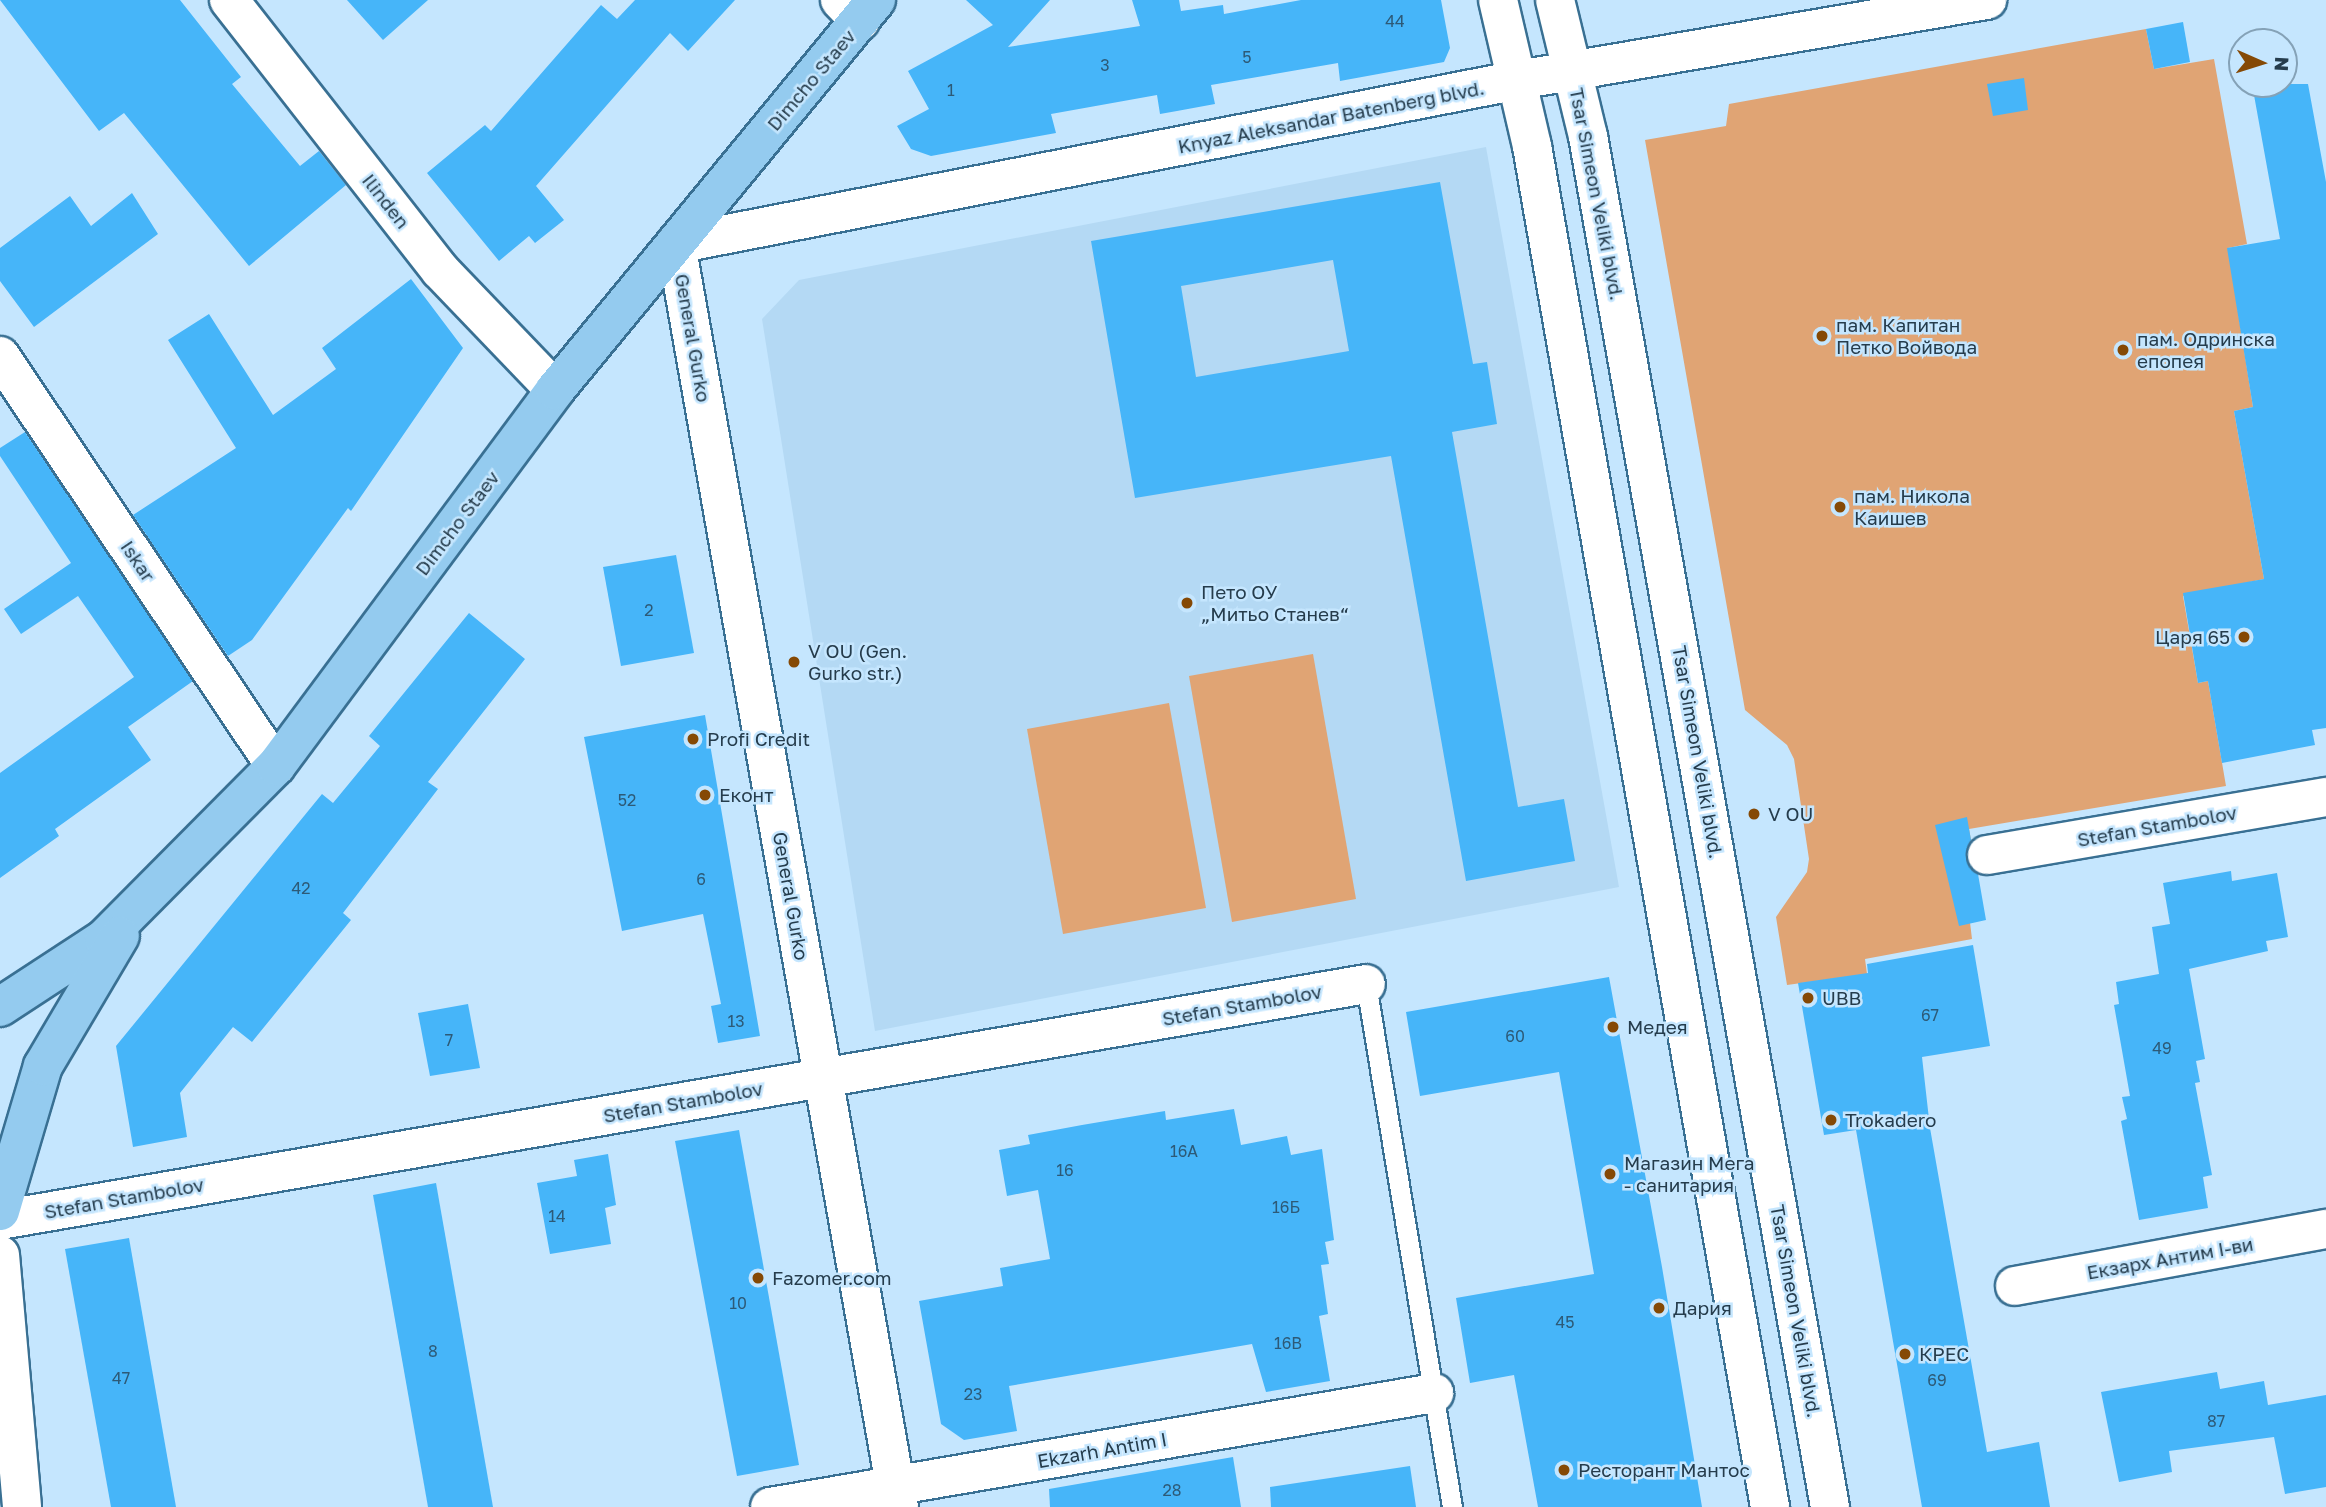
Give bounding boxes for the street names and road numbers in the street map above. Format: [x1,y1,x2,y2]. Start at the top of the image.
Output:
street label: Dimcho Staev [762,25,860,135]
street label: Knyaz Aleksandar Batenberg blvd. [1176,76,1486,158]
street label: Tsar Simeon Veliki blvd. [1565,86,1629,302]
street label: Ilinden [358,169,414,233]
street label: General Gurko [670,272,716,404]
street label: Dimcho Staev [410,466,504,580]
street label: Iskar [116,536,160,586]
street label: Tsar Simeon Veliki blvd. [1668,644,1728,860]
street label: Stefan Stambolov [2075,801,2239,851]
street label: General Gurko [768,830,814,962]
street label: Stefan Stambolov [1160,980,1324,1030]
street label: Stefan Stambolov [601,1077,765,1127]
street label: Stefan Stambolov [42,1173,206,1223]
street label: Tsar Simeon Veliki blvd. [1766,1203,1826,1419]
street label: Екзарх Антим I-ви [2085,1232,2255,1284]
street label: Ekzarh Antim I [1035,1427,1169,1473]

